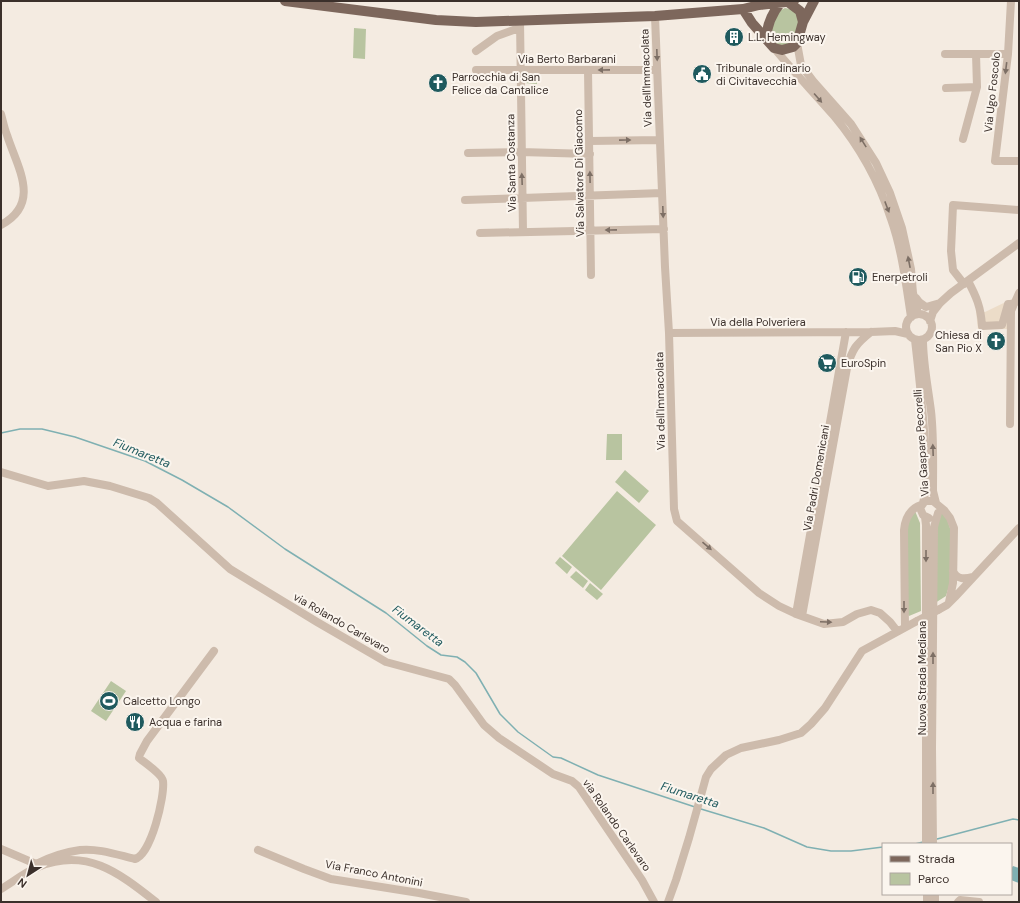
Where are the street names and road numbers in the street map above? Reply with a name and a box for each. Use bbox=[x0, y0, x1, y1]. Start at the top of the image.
street label: Via dell'Immacolata bbox=[637, 29, 655, 127]
street label: Via Ugo Foscolo bbox=[981, 51, 1003, 133]
street label: Via Berto Barbarani bbox=[518, 52, 616, 66]
street label: Via Salvatore Di Giacomo bbox=[571, 109, 587, 237]
street label: Via Santa Costanza bbox=[503, 114, 519, 212]
street label: Via della Polveriera bbox=[710, 315, 806, 329]
street label: Via dell'Immacolata bbox=[652, 352, 668, 450]
street label: Via Gaspare Pecorelli bbox=[910, 389, 932, 497]
street label: Via Padri Domenicani bbox=[800, 424, 832, 532]
street label: via Rolando Carlevaro bbox=[291, 590, 393, 656]
street label: Nuova Strada Mediana bbox=[915, 621, 929, 735]
street label: via Rolando Carlevaro bbox=[580, 776, 654, 874]
street label: Via Franco Antonini bbox=[324, 857, 424, 889]

